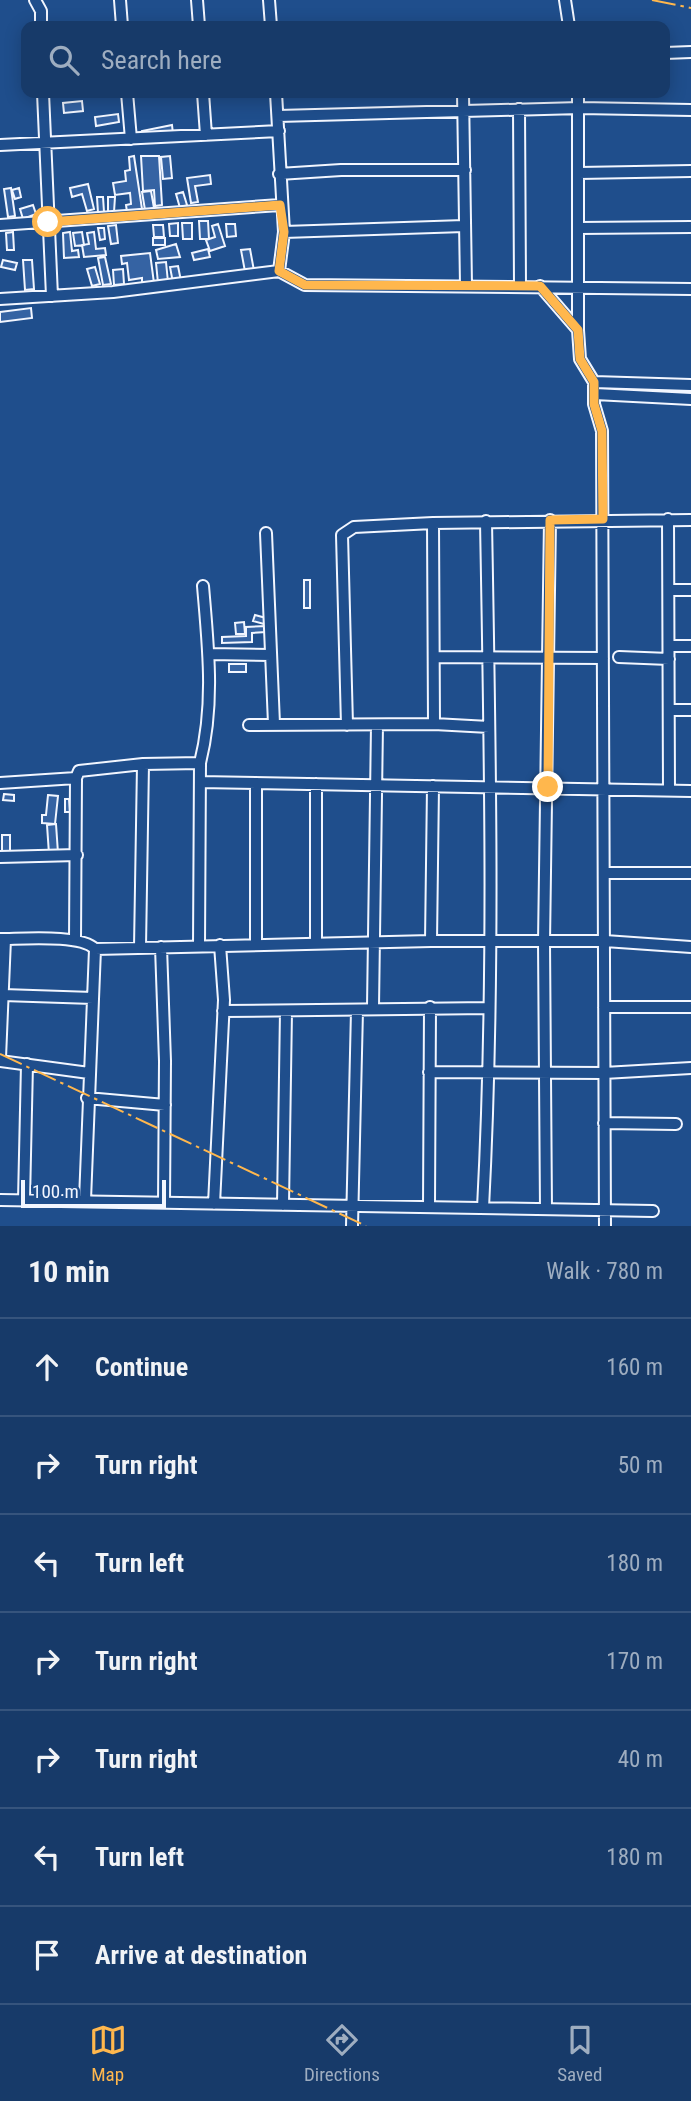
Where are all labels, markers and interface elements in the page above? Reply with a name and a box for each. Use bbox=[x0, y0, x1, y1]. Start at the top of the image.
search box bbox=[21, 21, 670, 98]
icon: search bbox=[45, 41, 83, 79]
text: Search here bbox=[101, 45, 222, 75]
route start bbox=[32, 206, 63, 237]
route end bbox=[532, 771, 563, 802]
scale bar bbox=[21, 1177, 166, 1209]
text: 100 m bbox=[32, 1180, 79, 1203]
text: 10 min bbox=[28, 1254, 110, 1289]
text: Walk · 780 m bbox=[546, 1258, 663, 1285]
icon: ahead bbox=[28, 1348, 66, 1386]
text: Continue bbox=[95, 1352, 188, 1382]
text: 160 m bbox=[606, 1354, 663, 1381]
icon: right bbox=[28, 1446, 66, 1484]
text: Turn right bbox=[95, 1450, 197, 1480]
text: 50 m bbox=[618, 1452, 663, 1479]
icon: left bbox=[28, 1544, 66, 1582]
text: Turn left bbox=[95, 1548, 184, 1578]
text: 180 m bbox=[606, 1550, 663, 1577]
icon: right bbox=[28, 1642, 66, 1680]
text: Turn right bbox=[95, 1646, 197, 1676]
text: 170 m bbox=[606, 1648, 663, 1675]
icon: right bbox=[28, 1740, 66, 1778]
text: Turn right bbox=[95, 1744, 197, 1774]
text: 40 m bbox=[618, 1746, 663, 1773]
icon: left bbox=[28, 1838, 66, 1876]
text: Turn left bbox=[95, 1842, 184, 1872]
text: 180 m bbox=[606, 1844, 663, 1871]
icon: arrive bbox=[28, 1936, 66, 1974]
text: Arrive at destination bbox=[95, 1940, 307, 1970]
tab: Map bbox=[89, 2021, 127, 2086]
tab: Directions bbox=[304, 2021, 380, 2086]
tab: Saved bbox=[557, 2021, 602, 2086]

